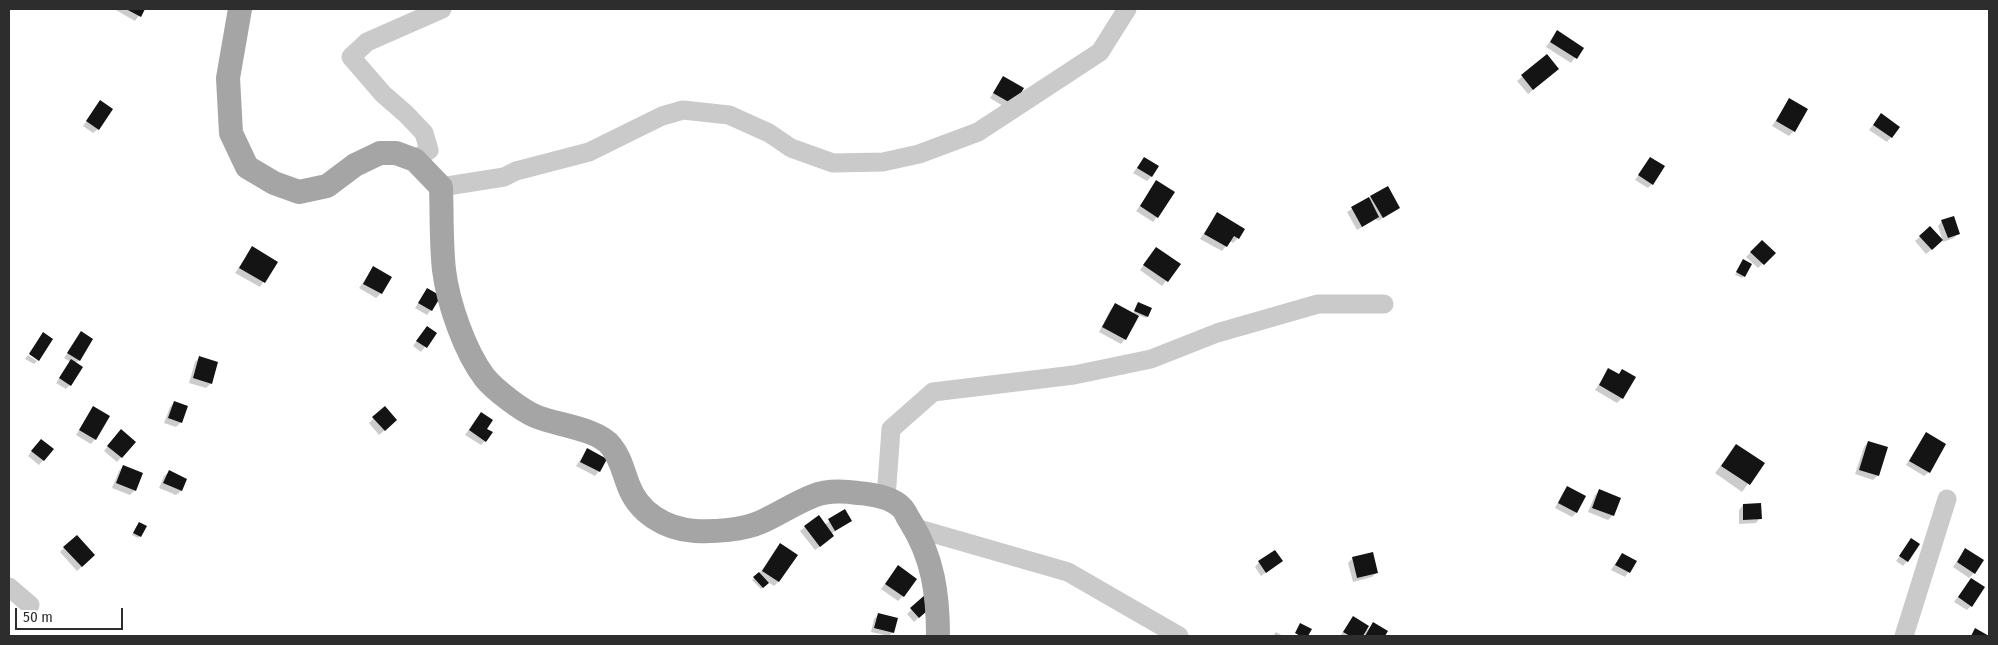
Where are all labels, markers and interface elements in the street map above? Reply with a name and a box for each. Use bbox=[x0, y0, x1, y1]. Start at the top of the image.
scale bar bbox=[18, 598, 125, 630]
text: 50 m bbox=[23, 608, 53, 626]

